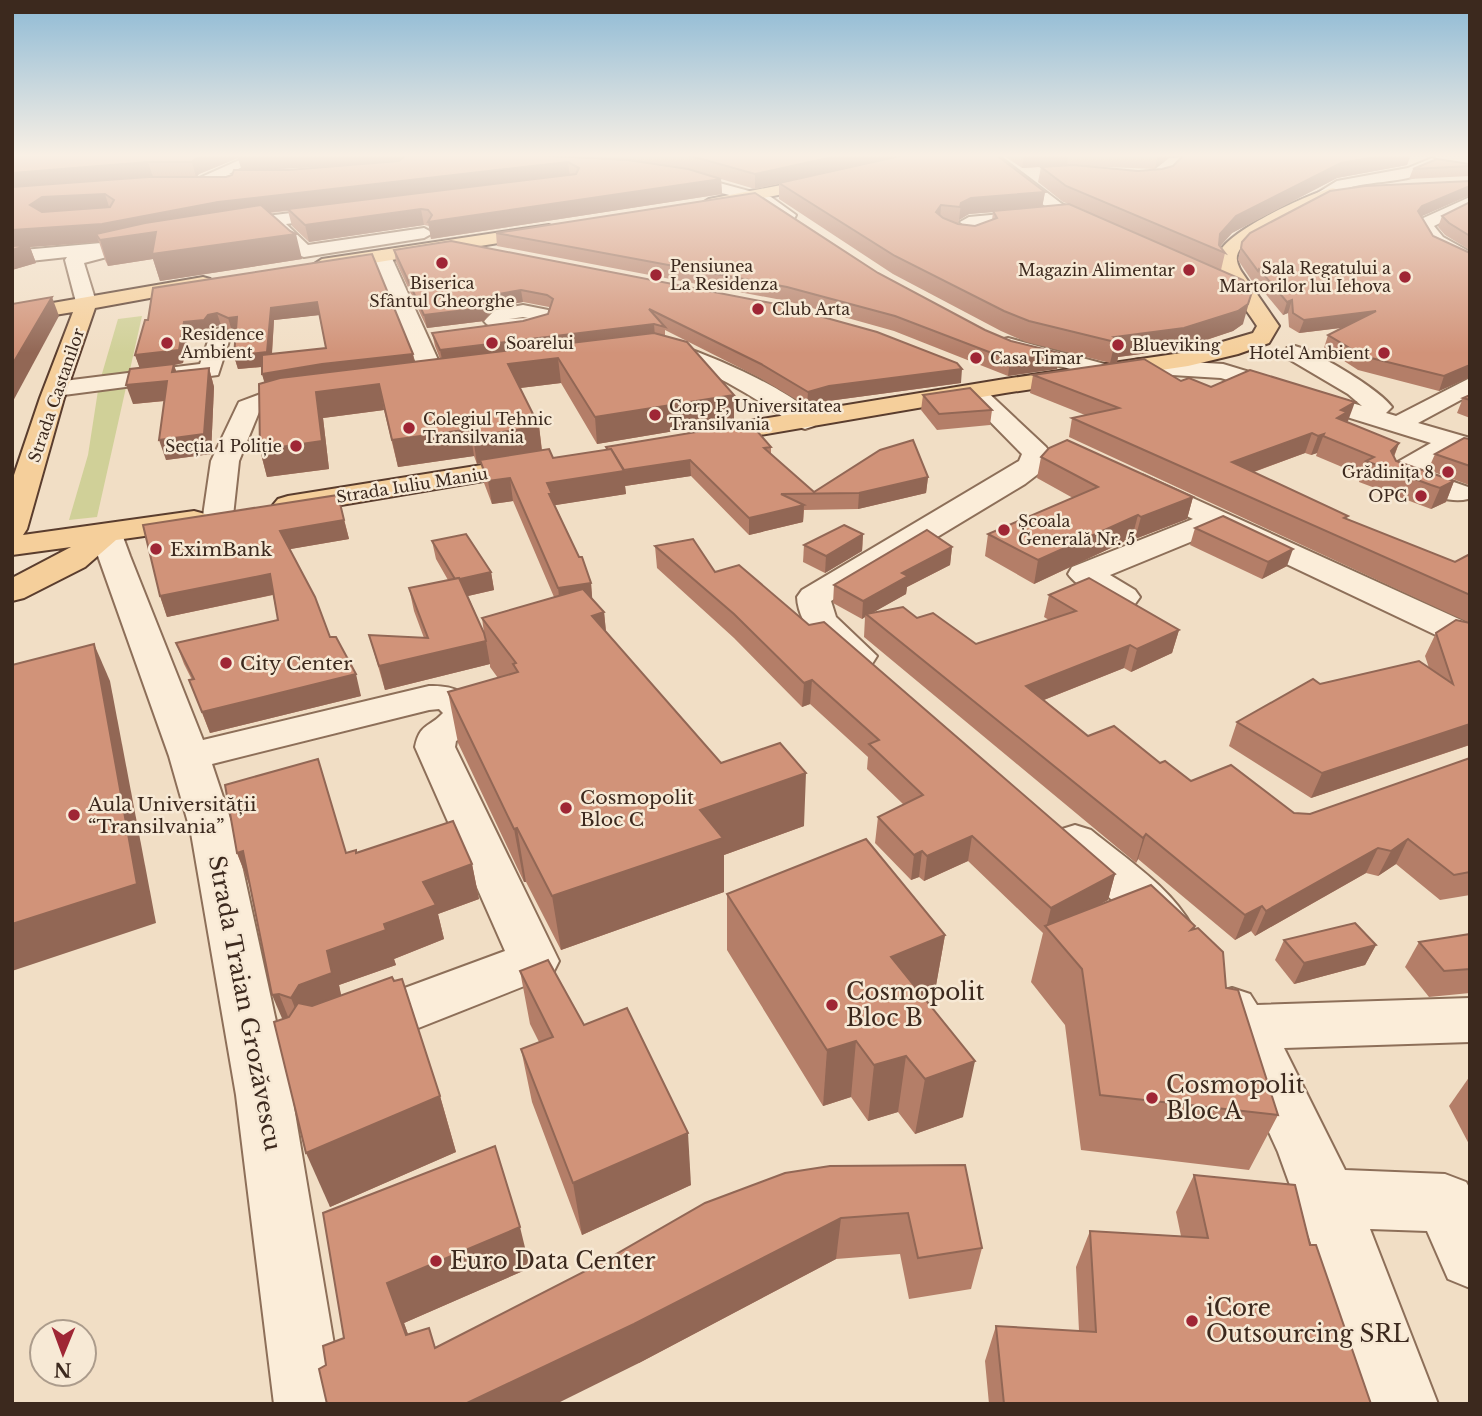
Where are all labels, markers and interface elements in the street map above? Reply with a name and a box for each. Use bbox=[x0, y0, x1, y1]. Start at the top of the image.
marker: Biserica Sfântul Gheorghe bbox=[434, 255, 450, 271]
place label: Pensiunea La Residenza bbox=[670, 256, 778, 294]
place label: Sala Regatului a Martorilor lui Iehova bbox=[1219, 258, 1391, 296]
place label: Magazin Alimentar bbox=[1018, 260, 1175, 280]
marker: Magazin Alimentar bbox=[1181, 262, 1197, 278]
marker: Pensiunea La Residenza bbox=[648, 267, 664, 283]
marker: Sala Regatului a Martorilor lui Iehova bbox=[1397, 269, 1413, 285]
place label: Biserica Sfântul Gheorghe bbox=[369, 273, 515, 311]
place label: Club Arta bbox=[772, 299, 850, 319]
marker: Club Arta bbox=[750, 301, 766, 317]
place label: Residence Ambient bbox=[180, 324, 264, 362]
street label: Strada Castanilor bbox=[24, 325, 88, 465]
place label: Soarelui bbox=[506, 333, 574, 353]
marker: Residence Ambient bbox=[159, 335, 175, 351]
marker: Soarelui bbox=[484, 335, 500, 351]
place label: Blueviking bbox=[1132, 335, 1221, 355]
marker: Blueviking bbox=[1110, 337, 1126, 353]
place label: Hotel Ambient bbox=[1249, 343, 1370, 363]
marker: Hotel Ambient bbox=[1376, 345, 1392, 361]
place label: Casa Timar bbox=[990, 348, 1084, 368]
marker: Casa Timar bbox=[968, 350, 984, 366]
place label: Corp P, Universitatea Transilvania bbox=[669, 396, 842, 434]
marker: Corp P, Universitatea Transilvania bbox=[647, 407, 663, 423]
place label: Colegiul Tehnic Transilvania bbox=[423, 409, 553, 447]
marker: Colegiul Tehnic Transilvania bbox=[401, 420, 417, 436]
place label: Secția 1 Poliție bbox=[165, 436, 282, 457]
marker: Secția 1 Poliție bbox=[288, 438, 304, 454]
place label: Grădinița 8 bbox=[1342, 462, 1434, 483]
street label: Strada Iuliu Maniu bbox=[335, 463, 490, 507]
marker: Grădinița 8 bbox=[1440, 464, 1456, 480]
place label: OPC bbox=[1368, 486, 1407, 506]
marker: OPC bbox=[1413, 488, 1429, 504]
place label: Școala Generală Nr. 5 bbox=[1018, 511, 1135, 549]
marker: Școala Generală Nr. 5 bbox=[996, 522, 1012, 538]
place label: EximBank bbox=[170, 538, 272, 561]
marker: EximBank bbox=[148, 541, 164, 557]
place label: City Center bbox=[240, 652, 352, 675]
marker: City Center bbox=[218, 655, 234, 671]
place label: Cosmopolit Bloc C bbox=[580, 786, 695, 831]
place label: Aula Universității “Transilvania” bbox=[87, 793, 257, 838]
marker: Cosmopolit Bloc C bbox=[558, 800, 574, 816]
marker: Aula Universității “Transilvania” bbox=[66, 807, 82, 823]
street label: Strada Traian Grozăvescu bbox=[203, 853, 287, 1153]
place label: Cosmopolit Bloc B bbox=[846, 978, 985, 1032]
marker: Cosmopolit Bloc B bbox=[824, 997, 840, 1013]
place label: Cosmopolit Bloc A bbox=[1166, 1071, 1305, 1125]
marker: Cosmopolit Bloc A bbox=[1144, 1090, 1160, 1106]
place label: Euro Data Center bbox=[450, 1247, 656, 1275]
marker: Euro Data Center bbox=[428, 1253, 444, 1269]
place label: iCore Outsourcing SRL bbox=[1206, 1294, 1410, 1348]
marker: iCore Outsourcing SRL bbox=[1184, 1313, 1200, 1329]
north arrow bbox=[28, 1318, 98, 1388]
text: N bbox=[53, 1358, 72, 1381]

